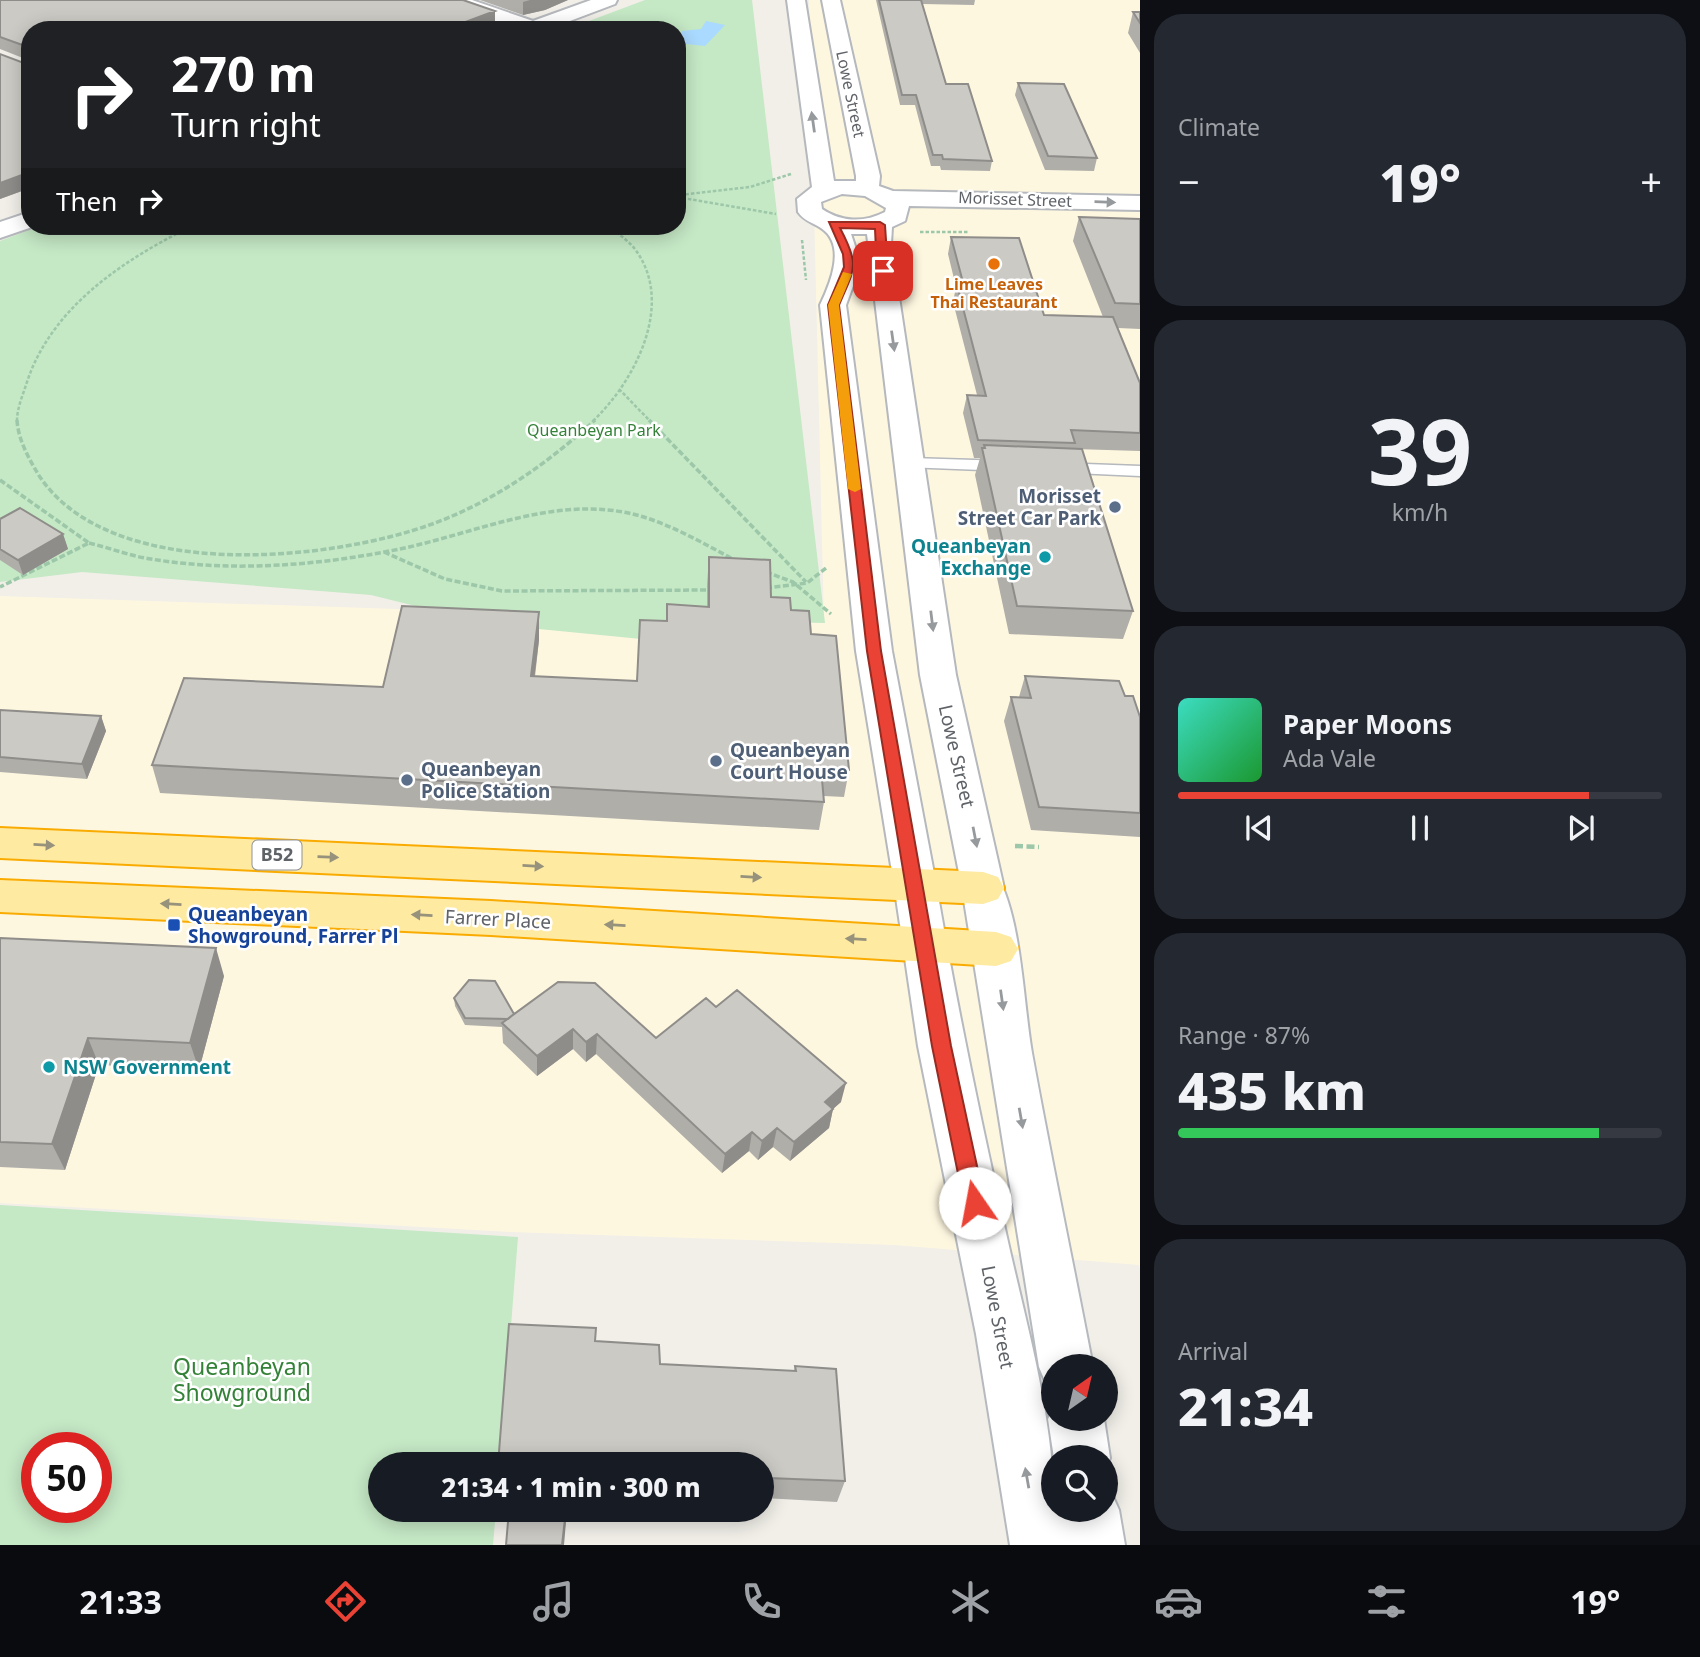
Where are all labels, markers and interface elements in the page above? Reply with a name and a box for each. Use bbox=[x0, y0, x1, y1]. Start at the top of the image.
text: 270 m bbox=[171, 40, 316, 106]
icon: right bbox=[56, 49, 147, 140]
street label: Lowe Street bbox=[831, 49, 871, 140]
text: Turn right bbox=[171, 103, 321, 146]
one-way arrow bbox=[808, 111, 819, 133]
text: Climate bbox=[1178, 111, 1260, 143]
text: 19° bbox=[1379, 146, 1461, 217]
text: − bbox=[1178, 155, 1200, 207]
text: + bbox=[1640, 155, 1662, 207]
icon: right bbox=[131, 182, 169, 220]
text: Then bbox=[56, 183, 117, 219]
street label: Morisset Street bbox=[958, 186, 1073, 212]
one-way arrow bbox=[1094, 196, 1116, 208]
pin bbox=[853, 241, 913, 301]
icon: arrive bbox=[864, 252, 902, 290]
marker: Lime Leaves Thai Restaurant bbox=[986, 256, 1002, 272]
place label: Lime Leaves Thai Restaurant bbox=[931, 273, 1058, 313]
one-way arrow bbox=[888, 330, 899, 352]
text: 39 bbox=[1368, 388, 1472, 512]
park label: Queanbeyan Park bbox=[527, 419, 661, 441]
place label: Morisset Street Car Park bbox=[958, 483, 1101, 531]
text: km/h bbox=[1392, 496, 1448, 528]
marker: Morisset Street Car Park bbox=[1107, 499, 1123, 515]
place label: Queanbeyan Exchange bbox=[911, 533, 1031, 581]
marker: Queanbeyan Exchange bbox=[1037, 549, 1053, 565]
one-way arrow bbox=[926, 610, 937, 632]
street label: Lowe Street bbox=[933, 702, 981, 810]
text: Paper Moons bbox=[1283, 706, 1452, 742]
place label: Queanbeyan Court House bbox=[730, 737, 850, 785]
text: Ada Vale bbox=[1283, 742, 1376, 774]
marker: Queanbeyan Court House bbox=[708, 753, 724, 769]
place label: Queanbeyan Police Station bbox=[421, 756, 550, 804]
marker: Queanbeyan Police Station bbox=[399, 772, 415, 788]
icon: previous bbox=[1240, 809, 1278, 847]
icon: pause bbox=[1401, 809, 1439, 847]
icon: next bbox=[1562, 809, 1600, 847]
one-way arrow bbox=[969, 826, 980, 848]
one-way arrow bbox=[34, 840, 56, 851]
road number: B52 bbox=[252, 840, 302, 870]
one-way arrow bbox=[317, 852, 339, 863]
one-way arrow bbox=[522, 861, 544, 872]
one-way arrow bbox=[740, 871, 762, 882]
one-way arrow bbox=[159, 898, 181, 909]
place label: Queanbeyan Showground, Farrer Pl bbox=[188, 901, 398, 949]
street label: Farrer Place bbox=[444, 903, 552, 935]
one-way arrow bbox=[411, 909, 433, 920]
marker: Queanbeyan Showground, Farrer Pl bbox=[166, 917, 182, 933]
one-way arrow bbox=[604, 919, 626, 930]
one-way arrow bbox=[845, 933, 867, 944]
one-way arrow bbox=[996, 989, 1007, 1011]
text: Range · 87% bbox=[1178, 1019, 1310, 1051]
place label: NSW Government bbox=[63, 1054, 231, 1080]
text: 435 km bbox=[1178, 1054, 1366, 1125]
marker: NSW Government bbox=[41, 1059, 57, 1075]
one-way arrow bbox=[1016, 1107, 1027, 1129]
position arrow bbox=[938, 1166, 1012, 1240]
street label: Lowe Street bbox=[975, 1263, 1021, 1371]
text: Arrival bbox=[1178, 1335, 1248, 1367]
park label: Queanbeyan Showground bbox=[173, 1350, 311, 1408]
north arrow bbox=[1041, 1354, 1118, 1432]
map controls bbox=[1041, 1354, 1118, 1522]
text: 21:34 bbox=[1178, 1370, 1313, 1441]
speed limit sign: 50 bbox=[21, 1432, 112, 1523]
button: search bbox=[1041, 1445, 1118, 1522]
one-way arrow bbox=[1022, 1467, 1033, 1489]
text: 21:34 · 1 min · 300 m bbox=[441, 1469, 701, 1505]
icon: directions bbox=[321, 1577, 370, 1626]
icon: music bbox=[529, 1577, 578, 1626]
icon: phone bbox=[737, 1577, 786, 1626]
icon: climate bbox=[946, 1577, 995, 1626]
icon: car bbox=[1154, 1577, 1203, 1626]
icon: filters bbox=[1362, 1577, 1411, 1626]
text: 21:33 bbox=[80, 1580, 162, 1623]
text: 19° bbox=[1570, 1580, 1620, 1623]

